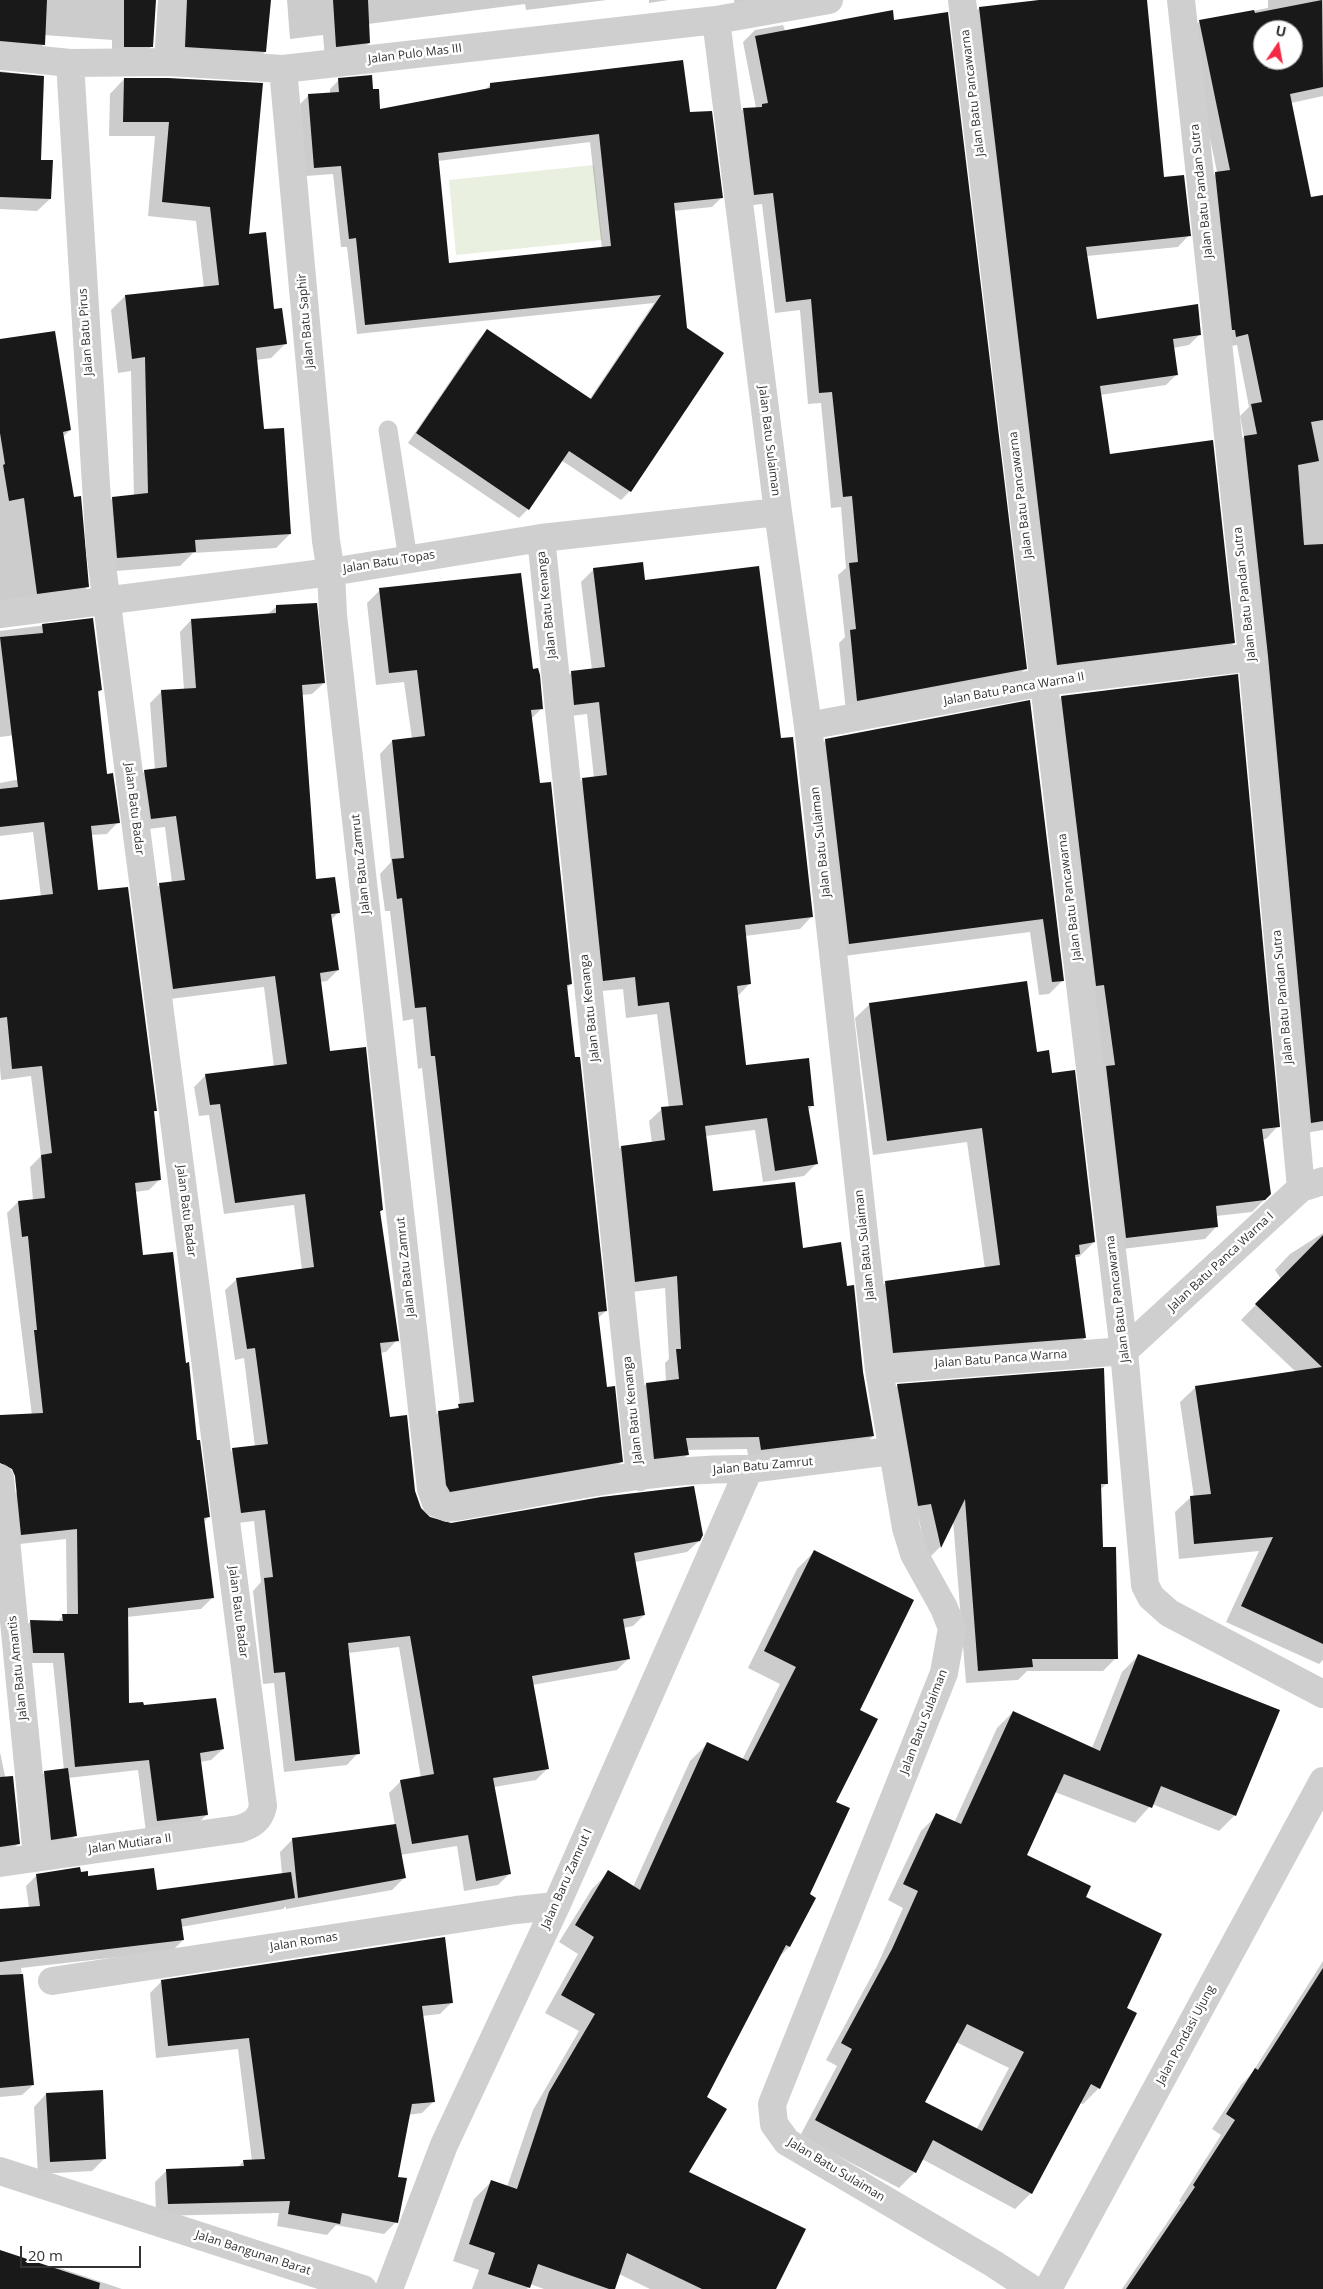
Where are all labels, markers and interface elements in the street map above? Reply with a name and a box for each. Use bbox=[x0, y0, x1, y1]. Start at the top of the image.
north arrow bbox=[1253, 20, 1303, 70]
text: U bbox=[1274, 20, 1288, 41]
street label: Jalan Batu Pancawarna bbox=[958, 29, 988, 157]
street label: Jalan Pulo Mas III bbox=[367, 41, 463, 67]
street label: Jalan Batu Pandan Sutra bbox=[1188, 123, 1216, 259]
street label: Jalan Batu Saphir bbox=[295, 273, 317, 369]
street label: Jalan Batu Pirus bbox=[76, 288, 96, 376]
street label: Jalan Batu Sulaiman bbox=[755, 385, 783, 497]
street label: Jalan Batu Pancawarna bbox=[1006, 431, 1036, 559]
street label: Jalan Batu Pandan Sutra bbox=[1231, 526, 1259, 662]
street label: Jalan Batu Topas bbox=[342, 548, 436, 576]
street label: Jalan Batu Kenanga bbox=[534, 551, 560, 659]
street label: Jalan Batu Panca Warna II bbox=[943, 670, 1085, 708]
street label: Jalan Batu Badar bbox=[121, 762, 147, 856]
street label: Jalan Batu Sulaiman bbox=[808, 786, 834, 898]
street label: Jalan Batu Zamrut bbox=[349, 813, 373, 915]
street label: Jalan Batu Pancawarna bbox=[1055, 833, 1085, 961]
street label: Jalan Batu Pandan Sutra bbox=[1270, 929, 1296, 1065]
street label: Jalan Batu Kenanga bbox=[577, 954, 603, 1062]
street label: Jalan Batu Badar bbox=[173, 1164, 199, 1258]
street label: Jalan Batu Sulaiman bbox=[852, 1189, 878, 1301]
street label: Jalan Batu Panca Warna I bbox=[1165, 1209, 1277, 1315]
street label: Jalan Batu Zamrut bbox=[394, 1216, 418, 1318]
street label: Jalan Batu Pancawarna bbox=[1103, 1235, 1133, 1363]
street label: Jalan Batu Panca Warna bbox=[934, 1347, 1068, 1371]
street label: Jalan Batu Kenanga bbox=[620, 1356, 646, 1464]
street label: Jalan Batu Zamrut bbox=[712, 1454, 814, 1478]
street label: Jalan Batu Badar bbox=[225, 1565, 251, 1659]
street label: Jalan Batu Amantis bbox=[5, 1615, 31, 1721]
street label: Jalan Batu Sulaiman bbox=[897, 1668, 951, 1776]
street label: Jalan Baru Zamrut I bbox=[539, 1827, 595, 1931]
street label: Jalan Mutiara II bbox=[88, 1831, 172, 1857]
street label: Jalan Romas bbox=[269, 1930, 339, 1954]
street label: Jalan Pondasi Ujung bbox=[1154, 1983, 1218, 2087]
street label: Jalan Batu Sulaiman bbox=[785, 2135, 887, 2205]
street label: Jalan Bangunan Barat bbox=[193, 2228, 313, 2278]
scale bar bbox=[22, 2236, 144, 2268]
text: 20 m bbox=[28, 2245, 63, 2265]

